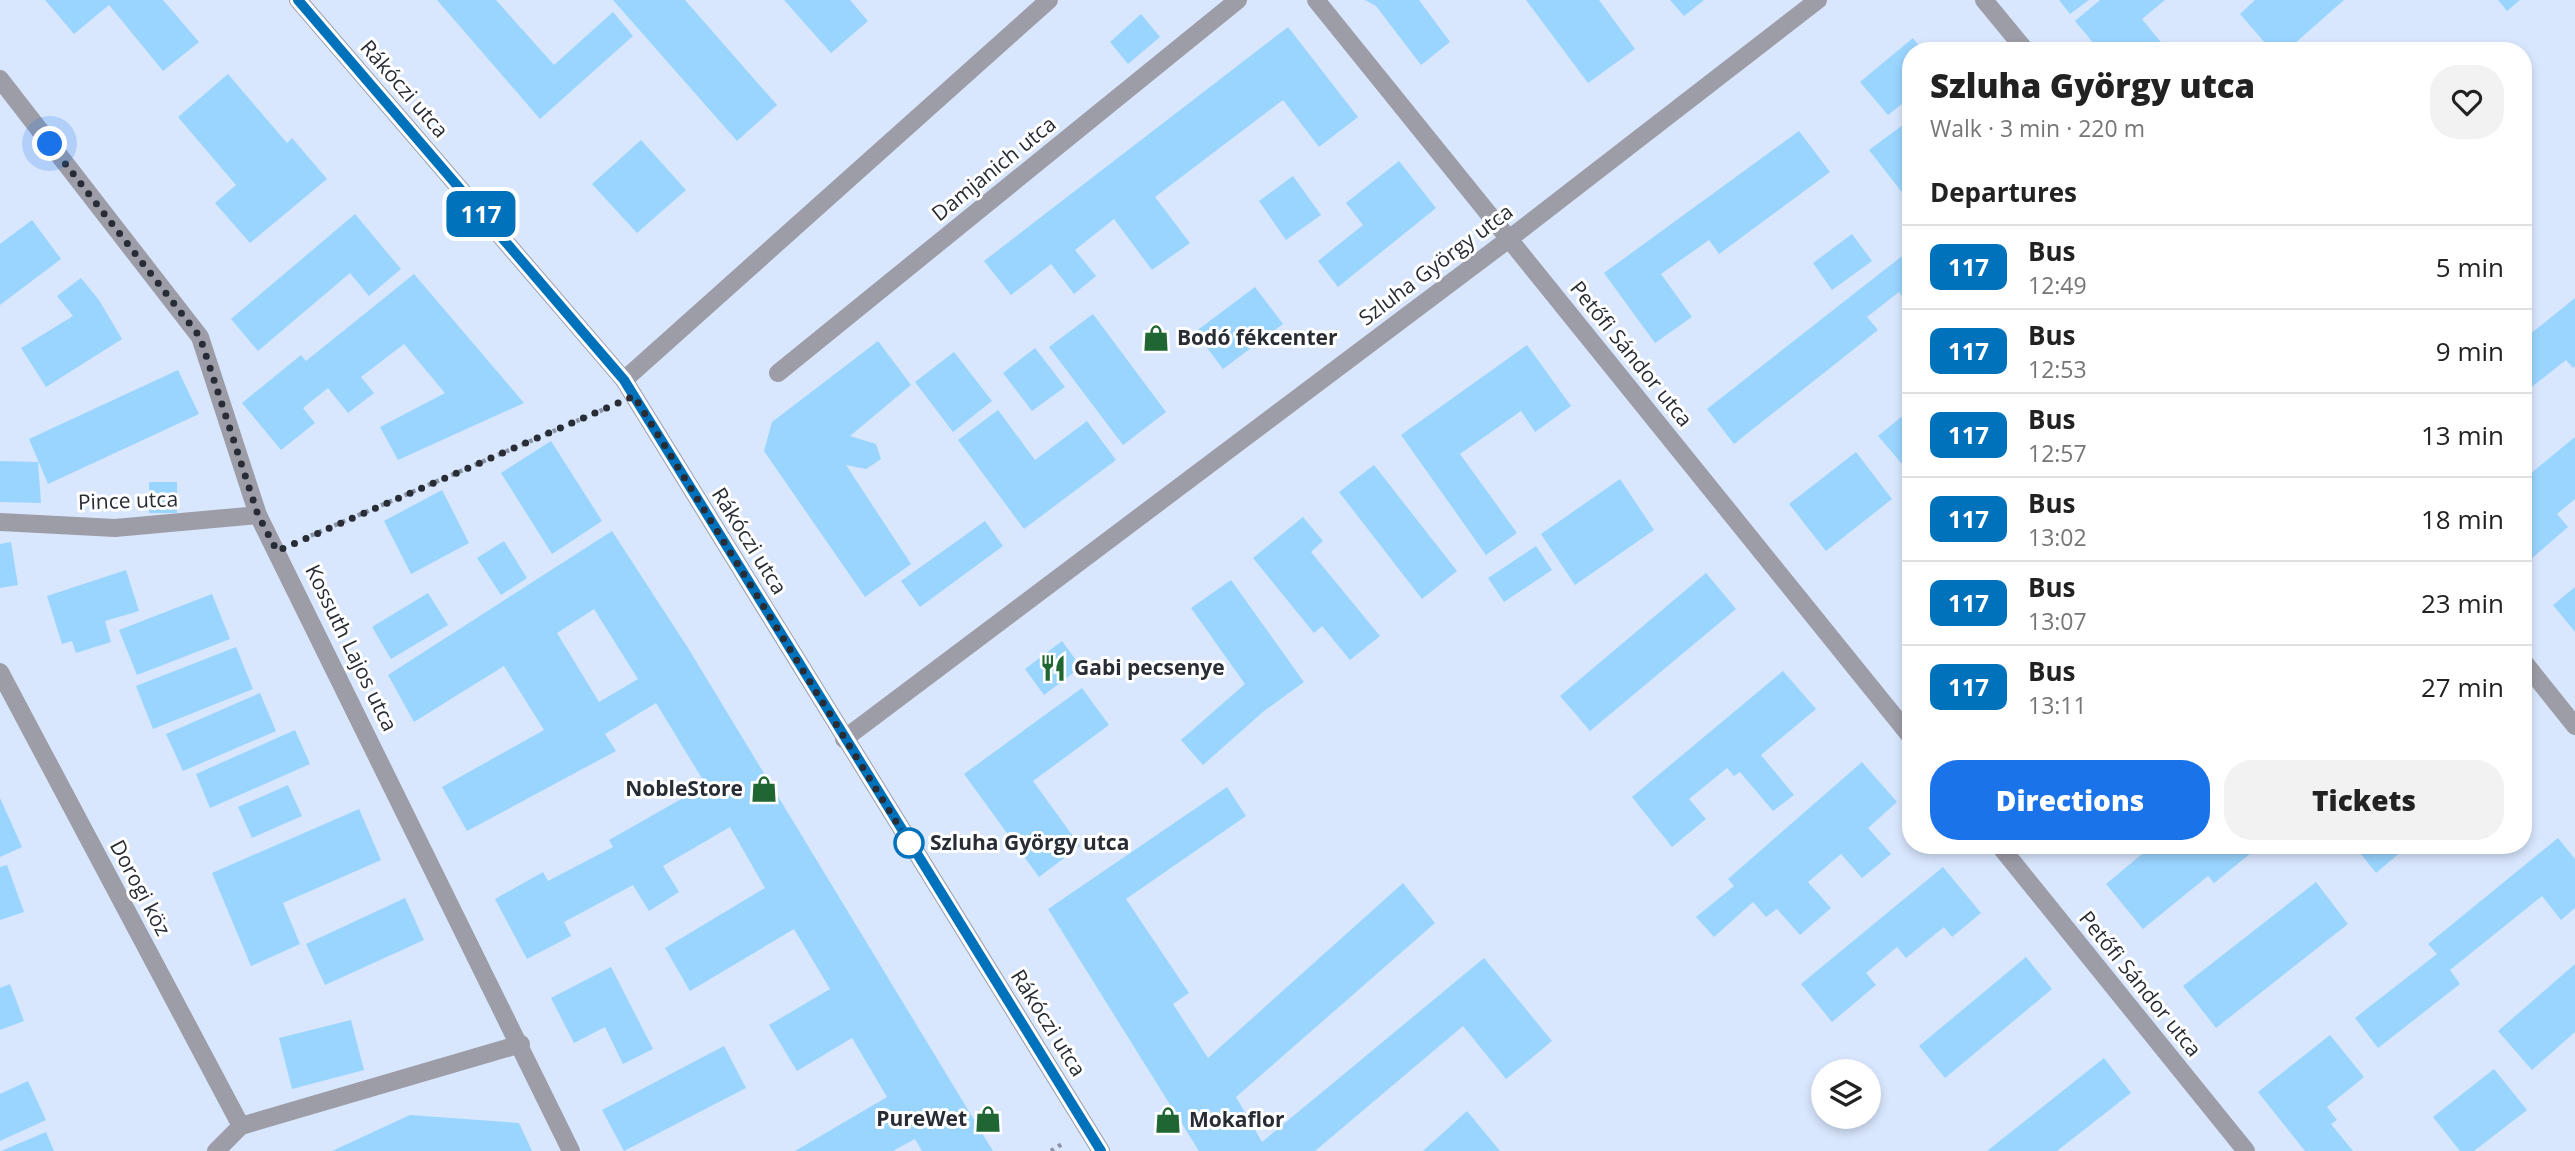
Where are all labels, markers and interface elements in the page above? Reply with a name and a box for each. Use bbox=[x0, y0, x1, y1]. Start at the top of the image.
street label: Rákóczi utca bbox=[354, 33, 455, 143]
text: Szluha György utca bbox=[1930, 63, 2255, 108]
button: heart bbox=[2430, 65, 2504, 139]
street label: Damjanich utca bbox=[926, 110, 1061, 227]
text: Walk · 3 min · 220 m bbox=[1930, 112, 2145, 144]
your location bbox=[32, 126, 67, 161]
text: Departures bbox=[1930, 174, 2077, 210]
line badge: 117 bbox=[441, 191, 521, 237]
text: 117 bbox=[460, 197, 502, 230]
street label: Szluha György utca bbox=[1353, 197, 1518, 331]
text: Bus bbox=[2028, 233, 2075, 269]
text: 5 min bbox=[2436, 249, 2504, 285]
text: 117 bbox=[1948, 250, 1989, 283]
text: 12:49 bbox=[2028, 269, 2087, 301]
street label: Petőfi Sándor utca bbox=[1564, 275, 1699, 432]
text: Bus bbox=[2028, 317, 2075, 353]
shop icon: Bodó fékcenter bbox=[1141, 323, 1171, 353]
place label: Bodó fékcenter bbox=[1177, 323, 1338, 351]
text: 9 min bbox=[2436, 333, 2504, 369]
text: 117 bbox=[1948, 334, 1989, 367]
text: 12:53 bbox=[2028, 353, 2087, 385]
text: Bus bbox=[2028, 401, 2075, 437]
text: 13 min bbox=[2421, 417, 2504, 453]
text: 117 bbox=[1948, 418, 1989, 451]
text: 12:57 bbox=[2028, 437, 2087, 469]
street label: Rákóczi utca bbox=[706, 482, 794, 599]
street label: Pince utca bbox=[77, 484, 179, 516]
text: Bus bbox=[2028, 485, 2075, 521]
text: 18 min bbox=[2421, 501, 2504, 537]
text: 117 bbox=[1948, 502, 1989, 535]
text: 13:02 bbox=[2028, 521, 2087, 553]
street label: Kossuth Lajos utca bbox=[299, 559, 404, 736]
text: Bus bbox=[2028, 569, 2075, 605]
text: 23 min bbox=[2421, 585, 2504, 621]
text: 117 bbox=[1948, 586, 1989, 619]
text: 13:07 bbox=[2028, 605, 2087, 637]
restaurant icon: Gabi pecsenye bbox=[1038, 653, 1068, 683]
place label: Gabi pecsenye bbox=[1074, 653, 1225, 681]
text: Bus bbox=[2028, 653, 2075, 689]
text: 27 min bbox=[2421, 669, 2504, 705]
text: 117 bbox=[1948, 670, 1989, 703]
text: 13:11 bbox=[2028, 689, 2087, 721]
button: Directions bbox=[1930, 760, 2210, 840]
button: Tickets bbox=[2224, 760, 2504, 840]
place label: NobleStore bbox=[625, 774, 743, 802]
shop icon: NobleStore bbox=[749, 774, 779, 804]
marker: Szluha György utca bbox=[894, 828, 924, 858]
place label: Szluha György utca bbox=[930, 828, 1129, 856]
street label: Dorogi köz bbox=[104, 835, 178, 940]
street label: Petőfi Sándor utca bbox=[2073, 905, 2208, 1062]
street label: Rákóczi utca bbox=[1005, 964, 1093, 1081]
map controls bbox=[1811, 1059, 1881, 1129]
button: layers bbox=[1811, 1059, 1881, 1129]
place label: PureWet bbox=[876, 1104, 967, 1132]
shop icon: PureWet bbox=[973, 1104, 1003, 1134]
shop icon: Mokaflor bbox=[1153, 1105, 1183, 1135]
place label: Mokaflor bbox=[1189, 1105, 1285, 1133]

